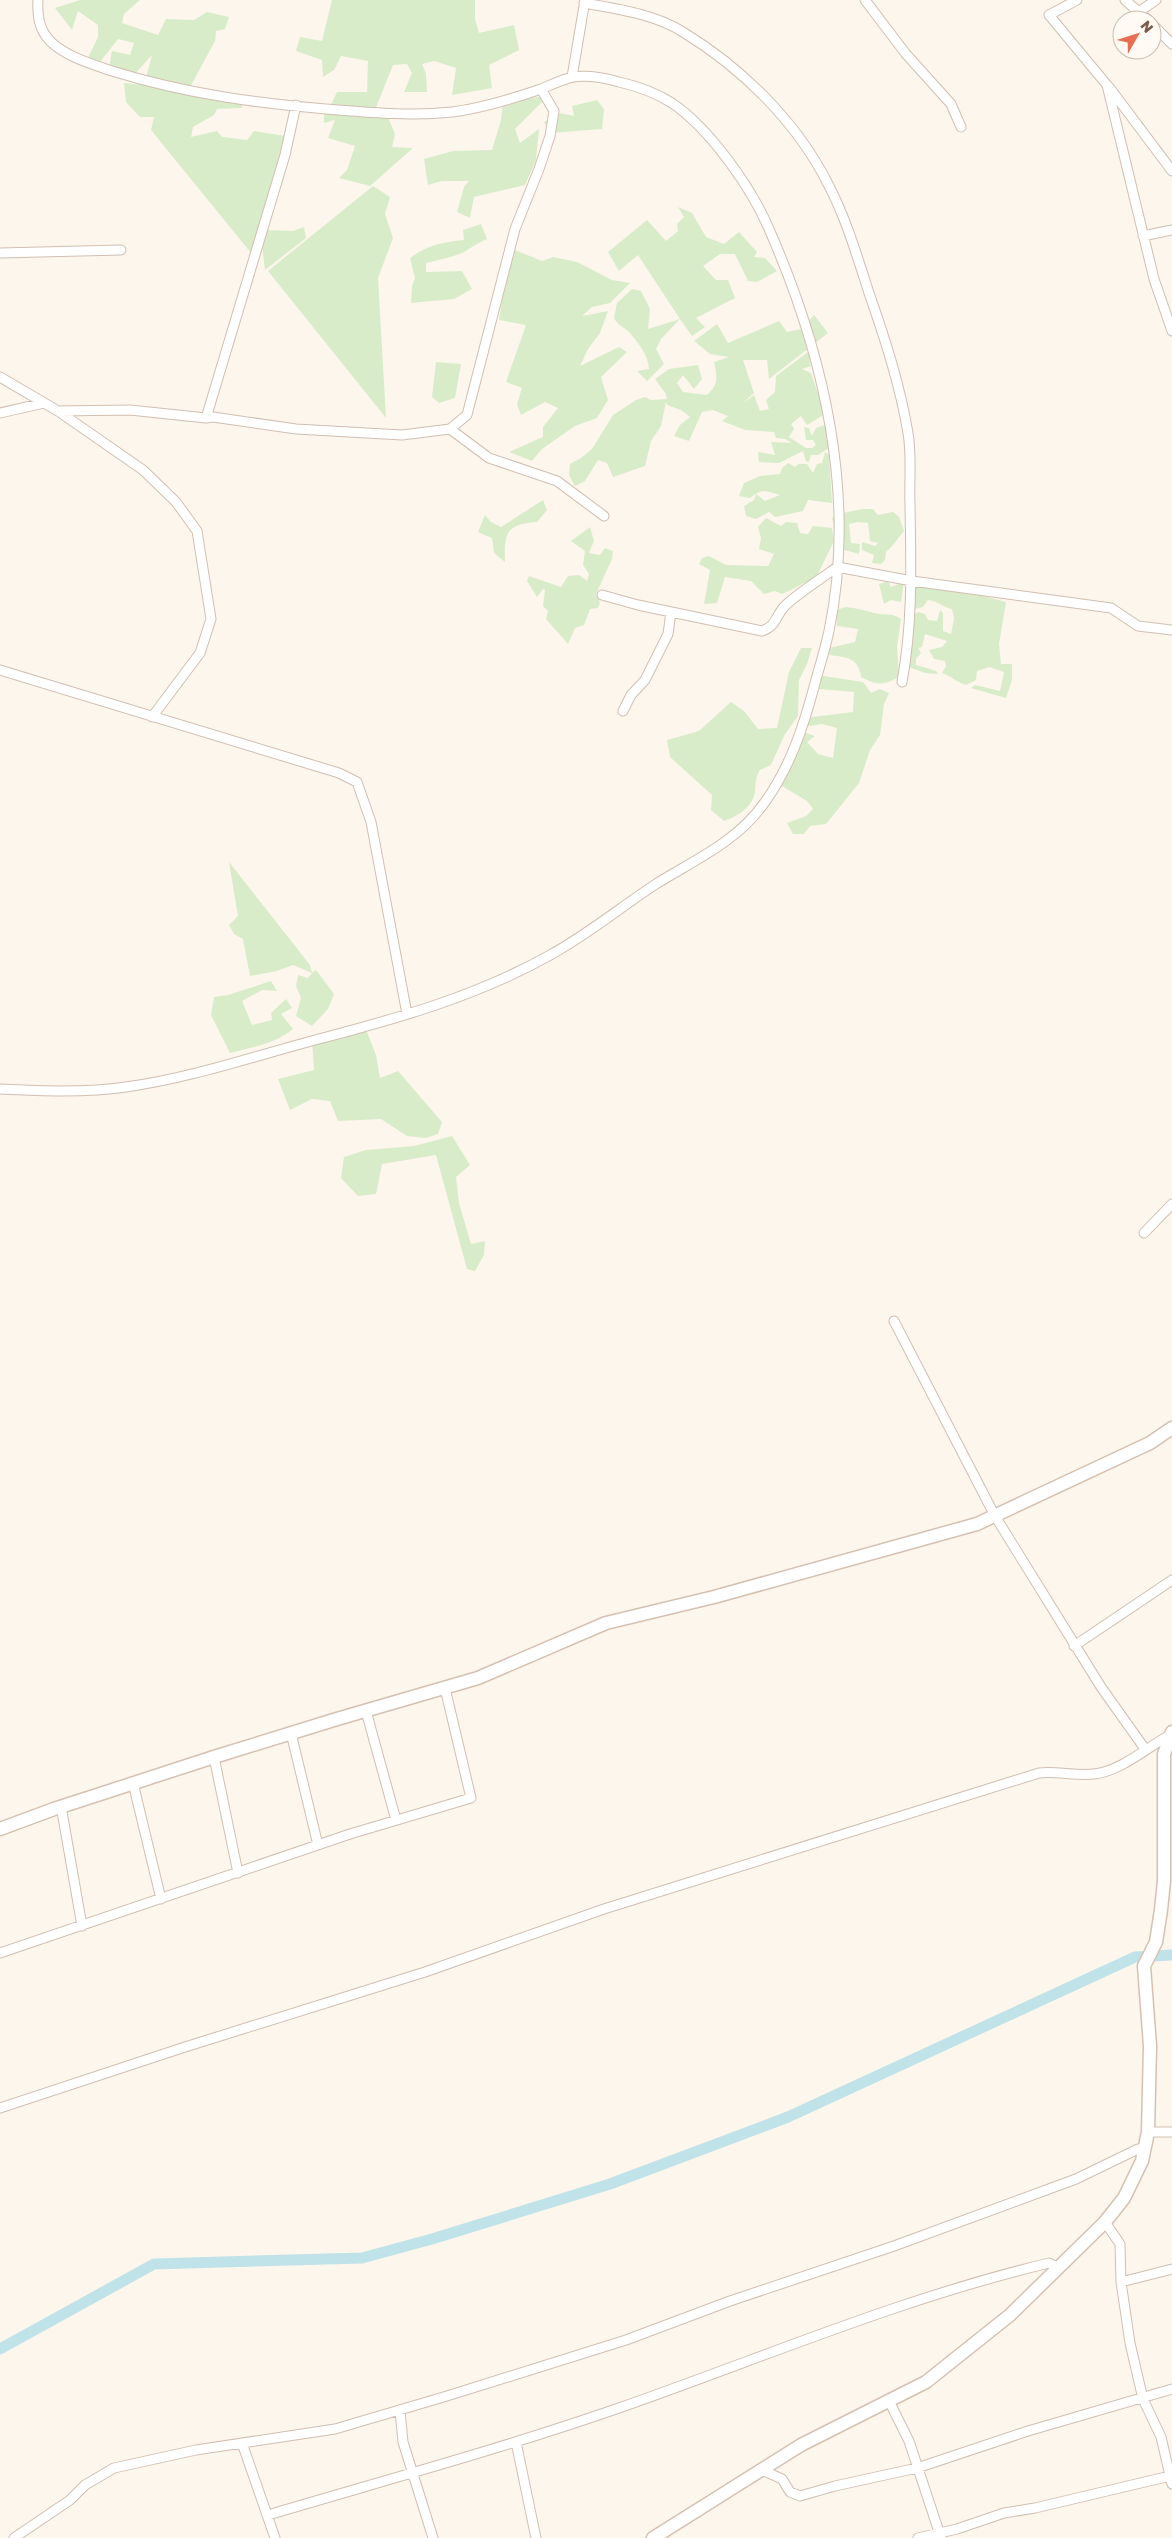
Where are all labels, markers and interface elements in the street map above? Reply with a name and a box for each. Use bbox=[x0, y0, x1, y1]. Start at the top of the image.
north arrow bbox=[1112, 10, 1162, 60]
text: N bbox=[1138, 17, 1157, 36]

